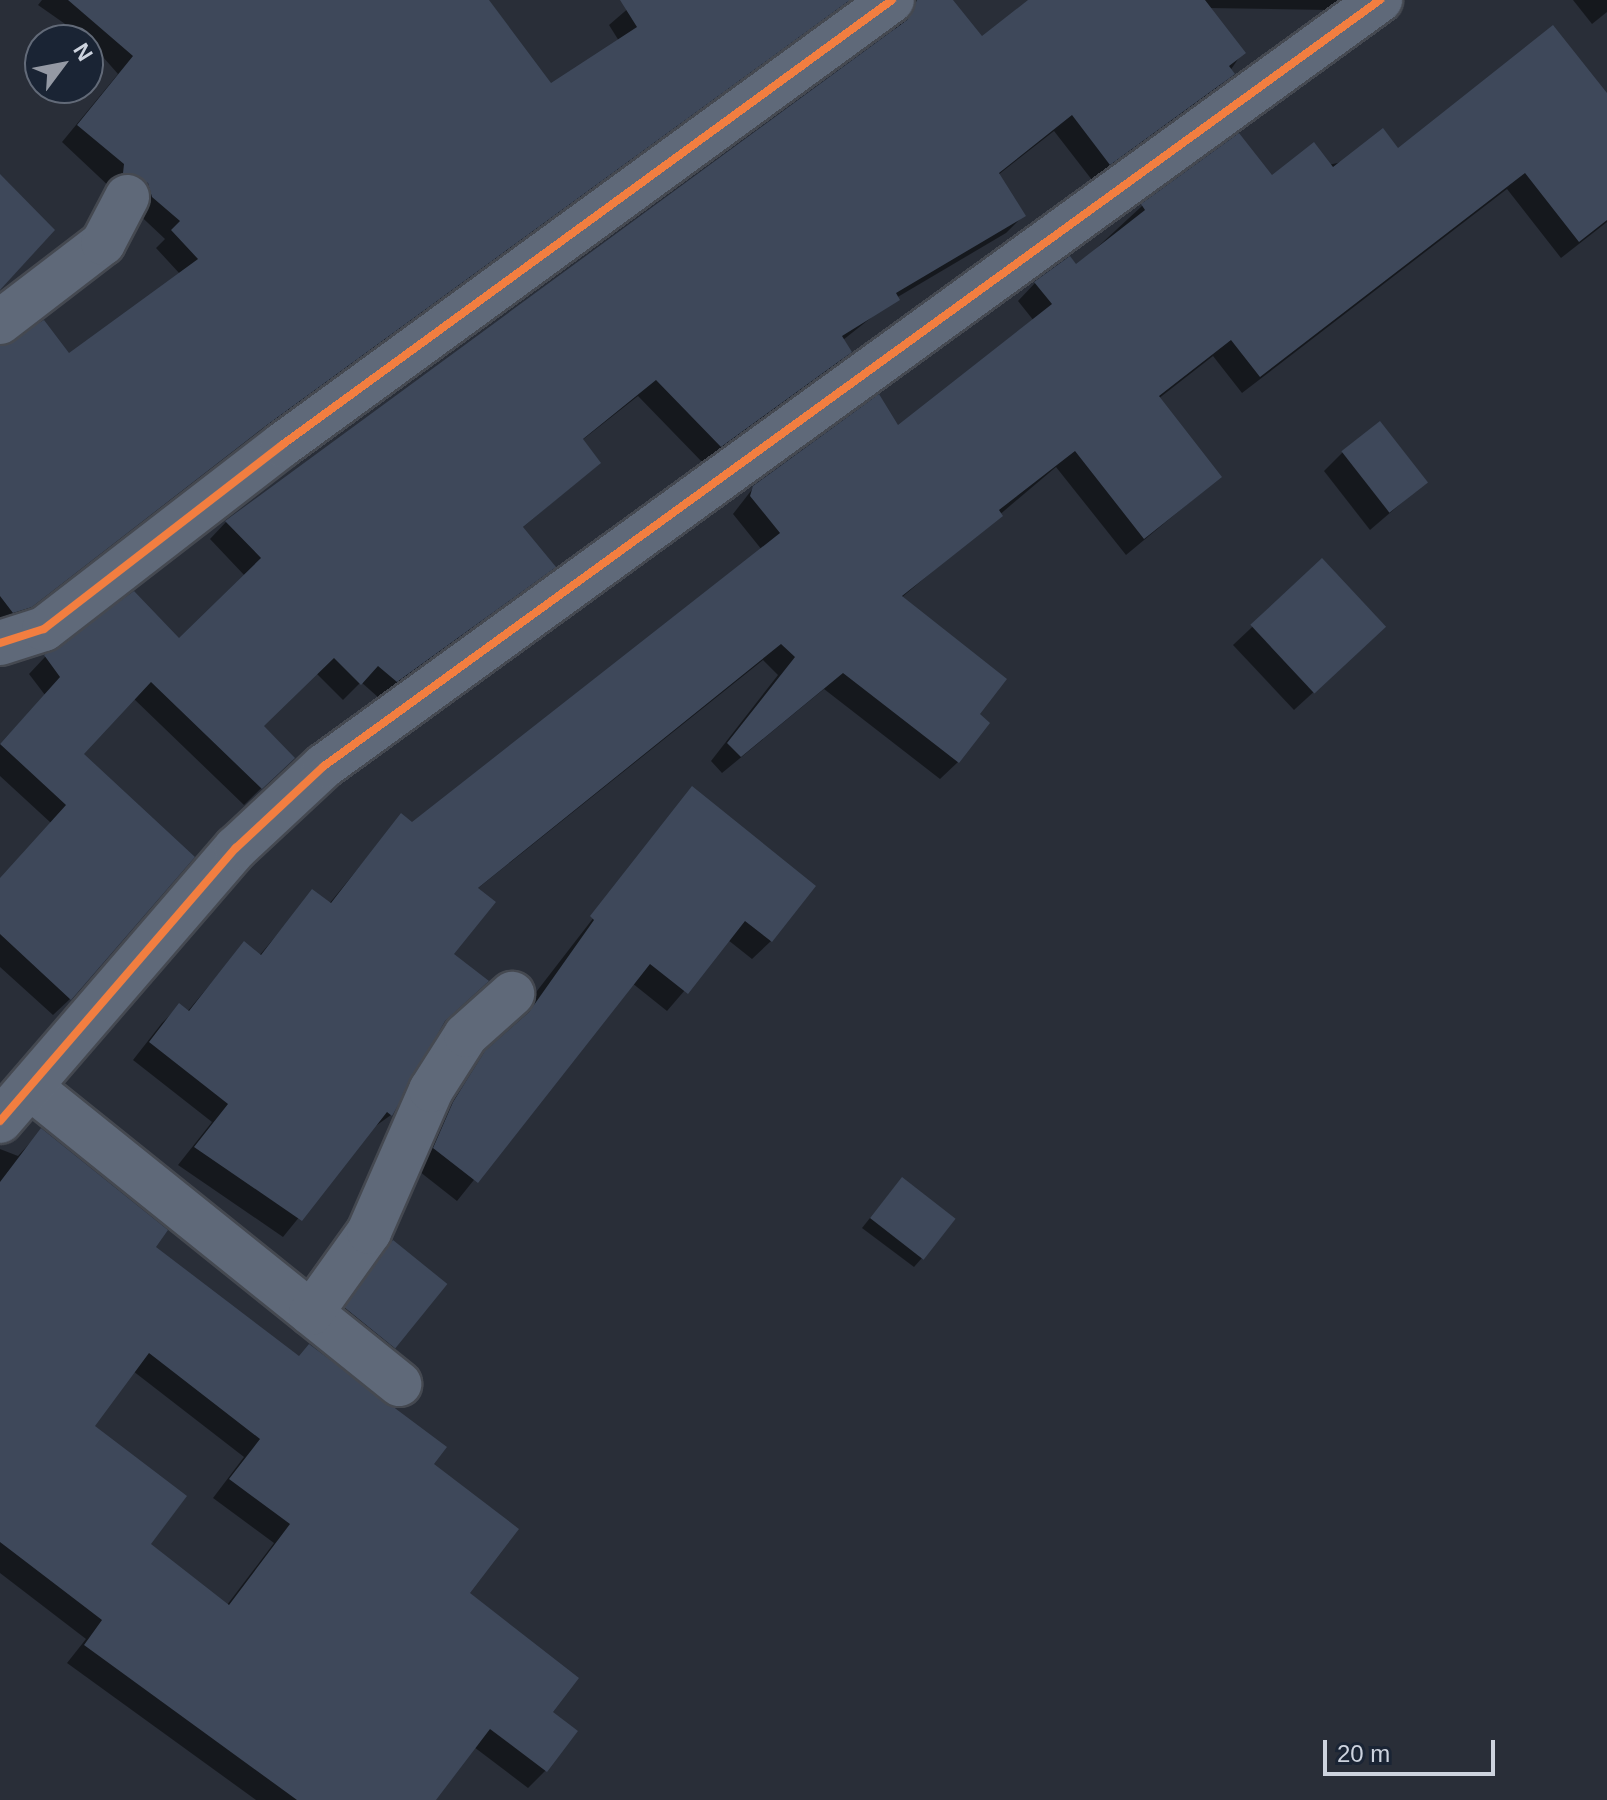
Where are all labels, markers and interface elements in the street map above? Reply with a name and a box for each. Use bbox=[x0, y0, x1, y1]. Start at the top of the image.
north arrow bbox=[24, 24, 104, 104]
text: N bbox=[68, 39, 98, 65]
scale bar bbox=[1327, 1724, 1499, 1774]
text: 20 m bbox=[1337, 1740, 1390, 1767]

